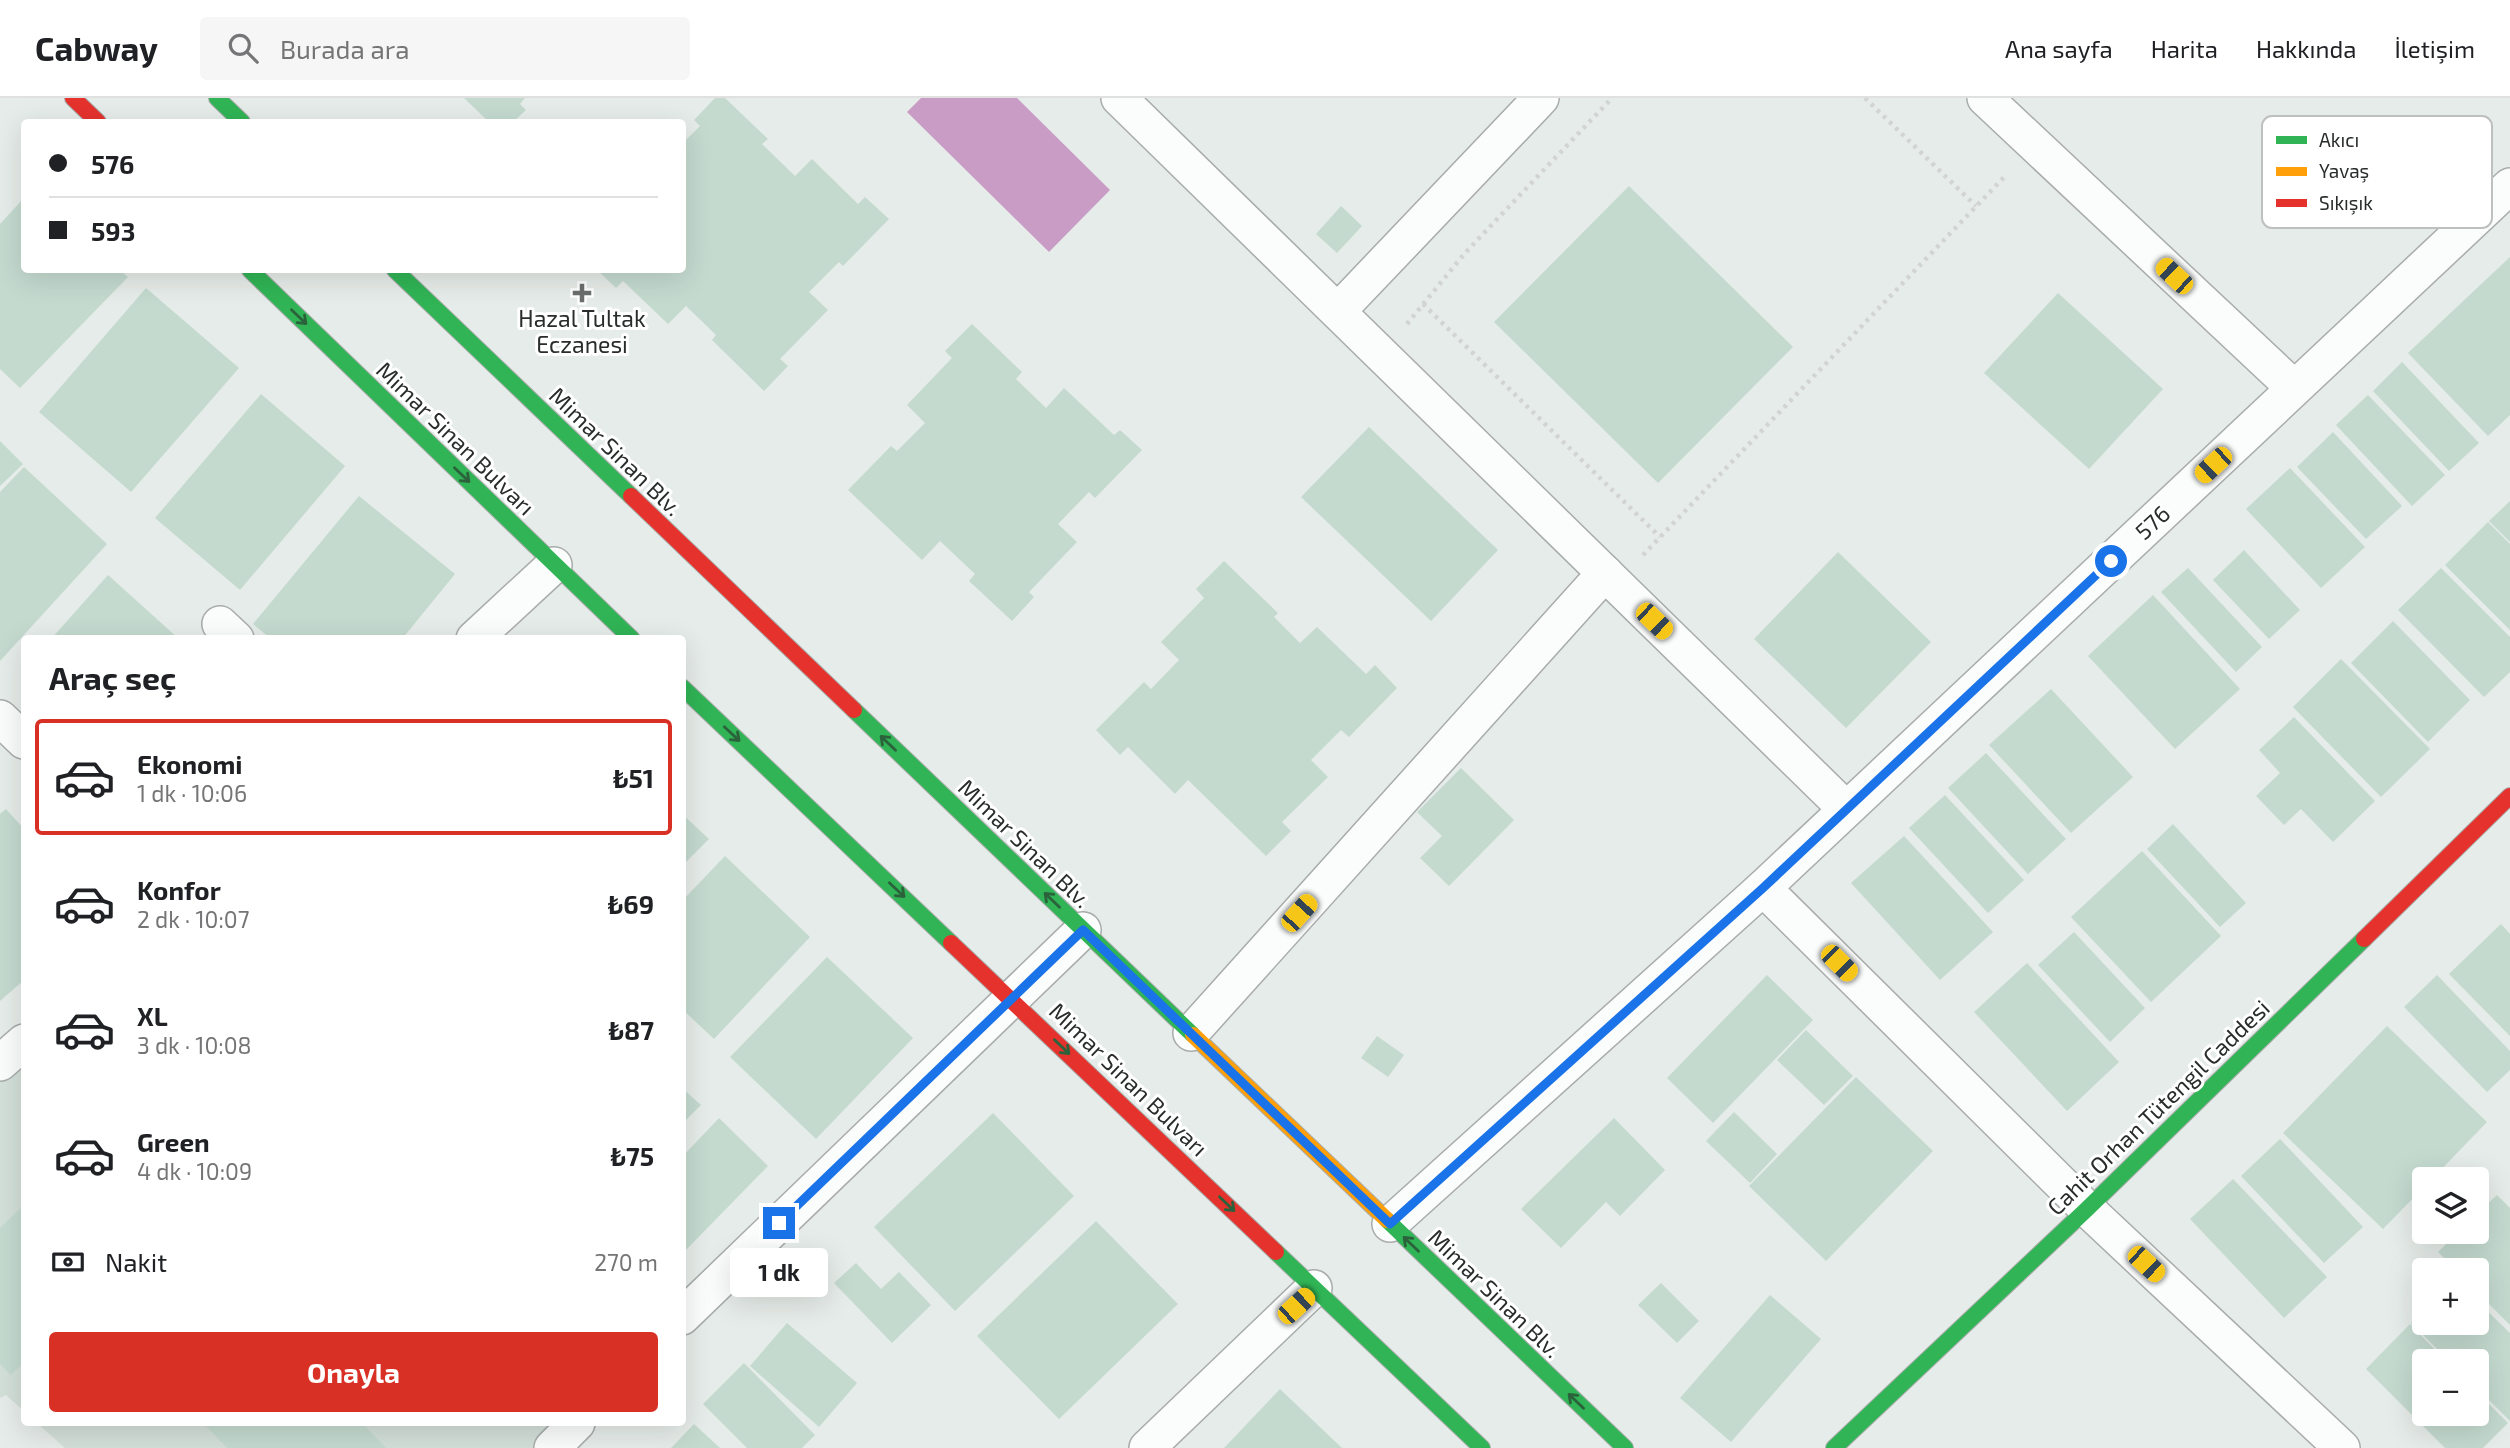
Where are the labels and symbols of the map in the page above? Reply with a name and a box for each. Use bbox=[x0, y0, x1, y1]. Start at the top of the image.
legend bbox=[2262, 116, 2492, 228]
text: Akıcı bbox=[2319, 128, 2359, 151]
text: Yavaş bbox=[2319, 159, 2369, 183]
text: Sıkışık bbox=[2319, 191, 2373, 215]
car bbox=[2152, 254, 2197, 298]
marker: Hazal Tultak Eczanesi bbox=[574, 285, 590, 301]
place label: Hazal Tultak Eczanesi bbox=[518, 304, 646, 358]
one-way arrow bbox=[290, 308, 307, 325]
street label: Mimar Sinan Bulvarı bbox=[371, 355, 541, 521]
street label: Mimar Sinan Blv. bbox=[544, 381, 688, 521]
car bbox=[2191, 443, 2236, 487]
one-way arrow bbox=[453, 467, 470, 484]
street label: 576 bbox=[2129, 499, 2175, 545]
route start bbox=[2095, 545, 2127, 577]
car bbox=[1632, 599, 1677, 643]
one-way arrow bbox=[723, 725, 740, 742]
one-way arrow bbox=[879, 735, 896, 752]
street label: Mimar Sinan Blv. bbox=[953, 773, 1097, 913]
one-way arrow bbox=[888, 882, 905, 899]
car bbox=[1278, 890, 1321, 936]
one-way arrow bbox=[1044, 892, 1061, 909]
car bbox=[1817, 941, 1862, 985]
street label: Cahit Orhan Tütengil Caddesi bbox=[2041, 993, 2275, 1221]
street label: Mimar Sinan Bulvarı bbox=[1044, 996, 1214, 1162]
one-way arrow bbox=[1053, 1039, 1071, 1055]
one-way arrow bbox=[1218, 1196, 1235, 1213]
route end bbox=[763, 1207, 795, 1239]
street label: Mimar Sinan Blv. bbox=[1423, 1223, 1567, 1363]
one-way arrow bbox=[1403, 1236, 1420, 1253]
car bbox=[2124, 1242, 2169, 1286]
callout: 1 dk bbox=[730, 1248, 828, 1296]
car bbox=[1274, 1284, 1319, 1328]
one-way arrow bbox=[1567, 1393, 1585, 1409]

